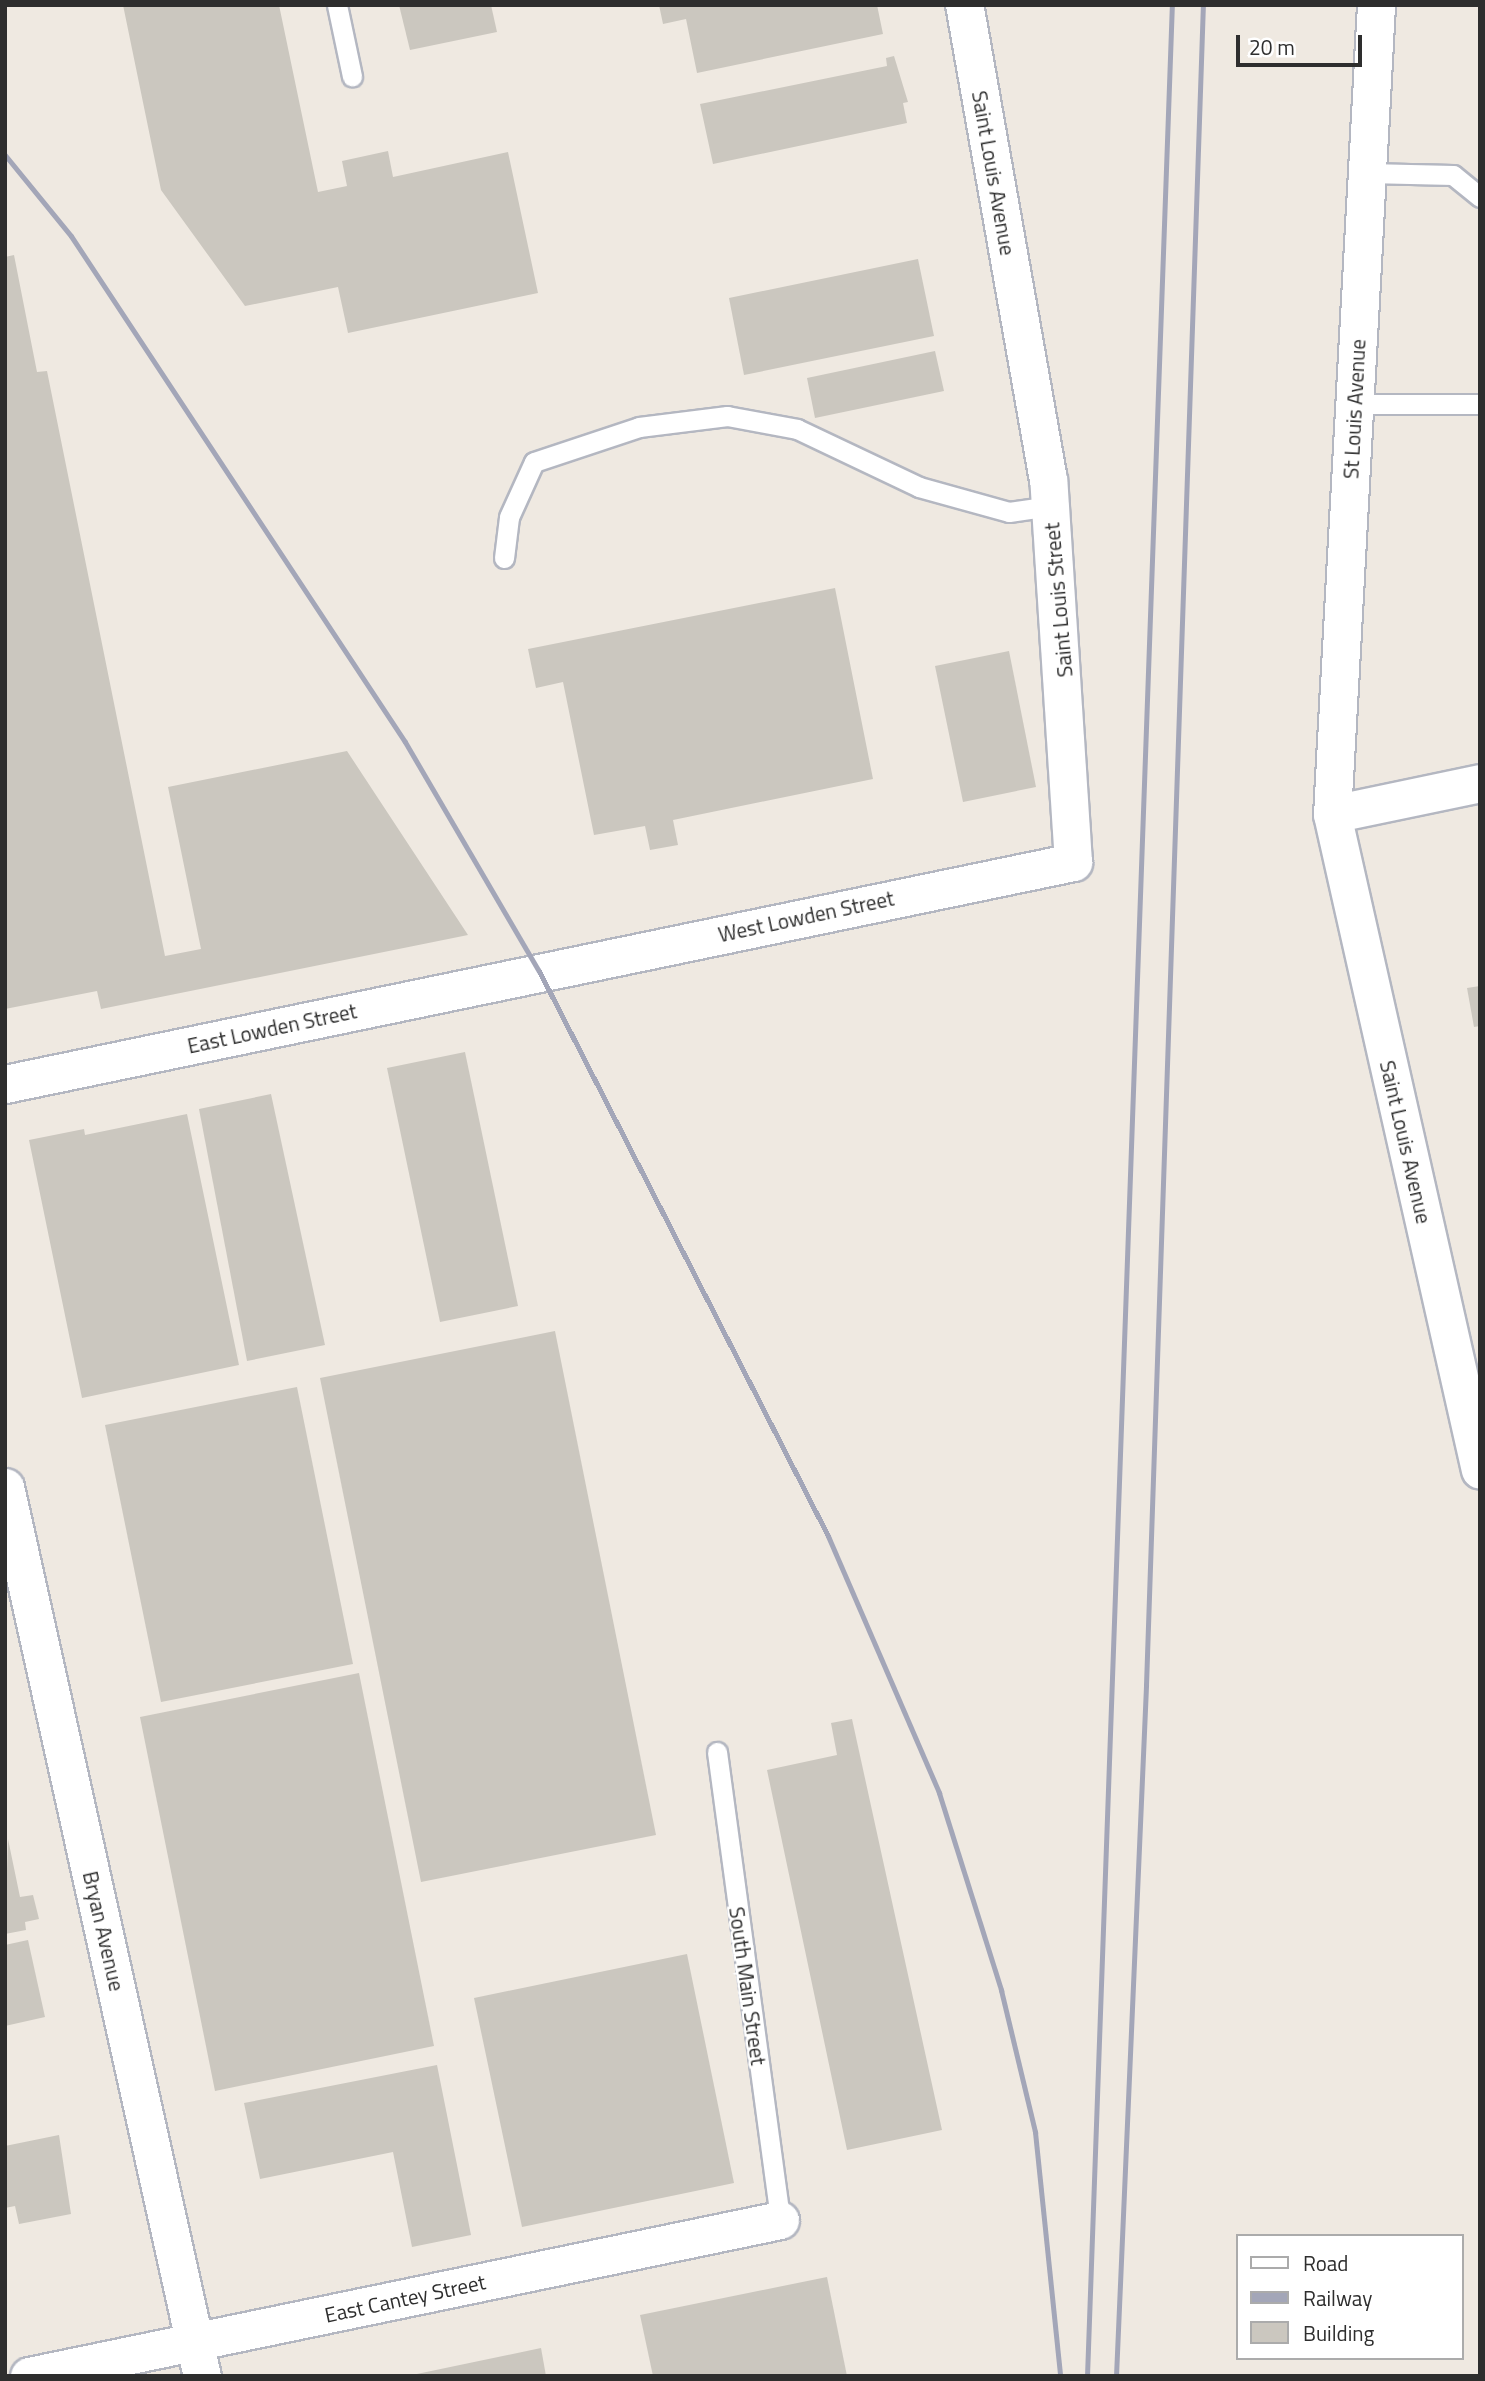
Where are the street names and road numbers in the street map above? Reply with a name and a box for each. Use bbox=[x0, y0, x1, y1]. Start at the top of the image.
street label: Saint Louis Avenue bbox=[967, 89, 1021, 257]
street label: St Louis Avenue bbox=[1338, 338, 1370, 480]
street label: Saint Louis Street bbox=[1039, 522, 1077, 678]
street label: West Lowden Street bbox=[716, 885, 896, 947]
street label: East Lowden Street bbox=[185, 998, 359, 1058]
street label: Saint Louis Avenue bbox=[1375, 1058, 1437, 1226]
street label: Bryan Avenue bbox=[78, 1869, 130, 1993]
street label: South Main Street bbox=[724, 1905, 772, 2067]
street label: East Cantey Street bbox=[322, 2269, 488, 2327]

